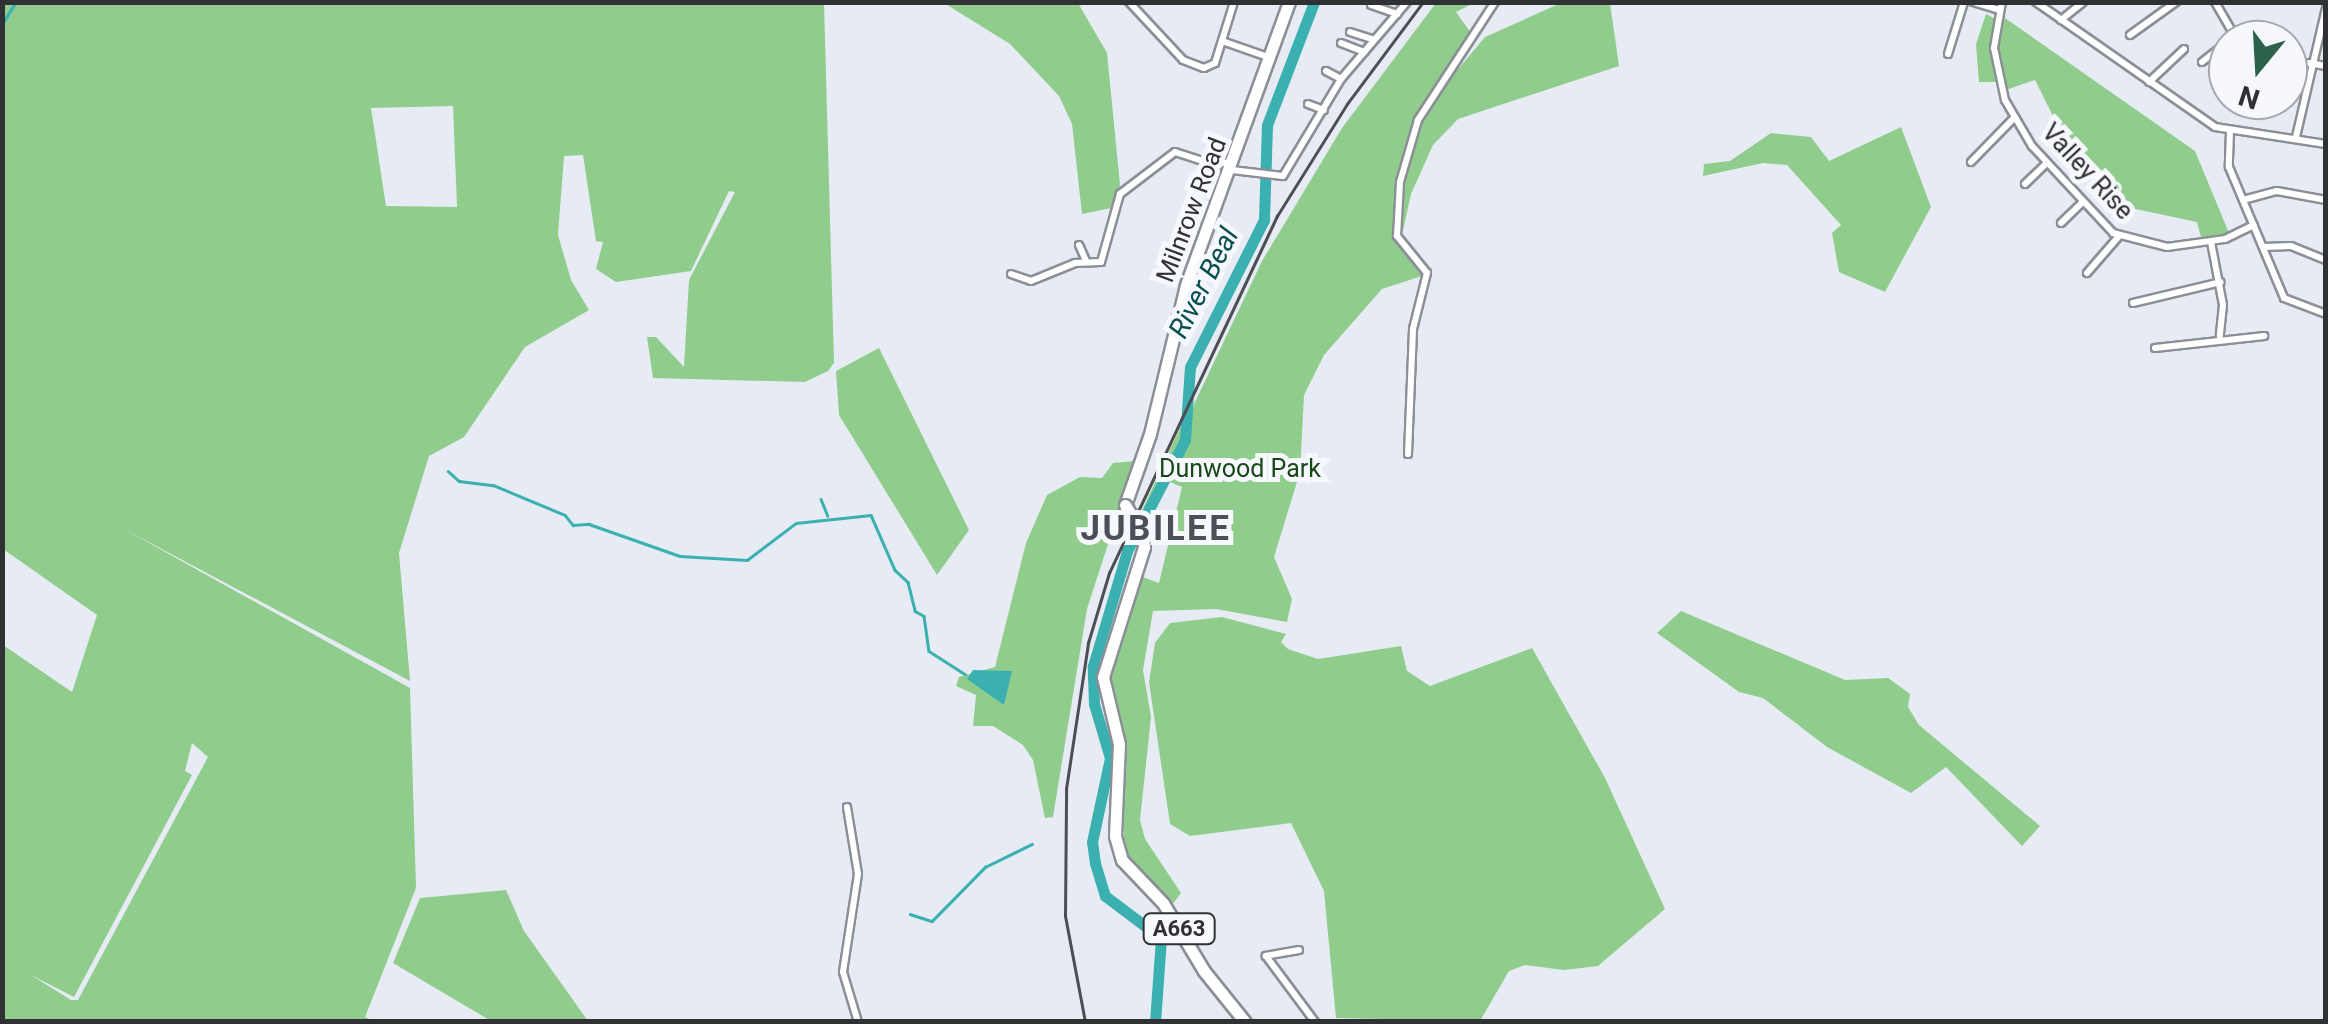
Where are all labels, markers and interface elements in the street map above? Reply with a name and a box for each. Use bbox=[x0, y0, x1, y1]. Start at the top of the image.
north arrow bbox=[2208, 20, 2308, 120]
text: N bbox=[2235, 78, 2264, 116]
street label: Valley Rise bbox=[2035, 118, 2139, 226]
street label: Milnrow Road bbox=[1151, 133, 1233, 287]
water label: River Beal bbox=[1162, 222, 1246, 344]
park label: Dunwood Park bbox=[1159, 454, 1321, 484]
district label: JUBILEE bbox=[1080, 508, 1232, 550]
road number: A663 bbox=[1142, 912, 1216, 946]

